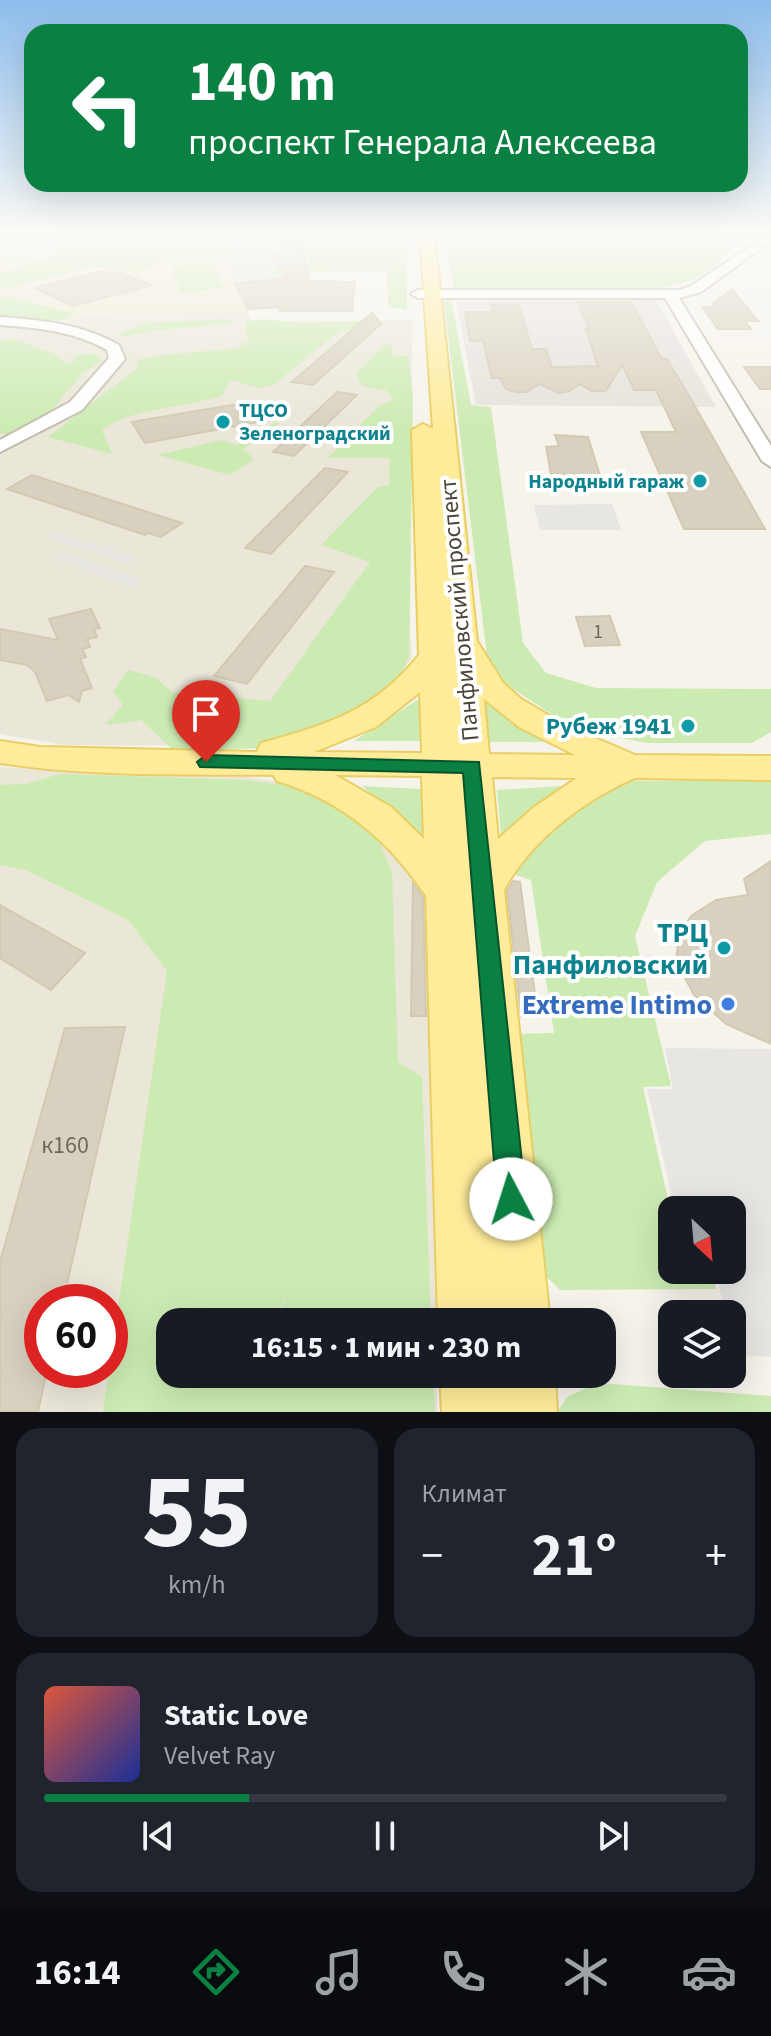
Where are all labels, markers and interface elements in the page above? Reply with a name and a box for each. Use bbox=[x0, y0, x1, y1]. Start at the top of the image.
text: 140 m bbox=[188, 43, 336, 122]
icon: left bbox=[56, 56, 160, 160]
text: проспект Генерала Алексеева bbox=[188, 117, 657, 168]
place label: ТЦСО Зеленоградский bbox=[239, 397, 391, 448]
marker: ТЦСО Зеленоградский bbox=[214, 413, 232, 431]
place label: Народный гараж bbox=[528, 468, 685, 496]
marker: Народный гараж bbox=[691, 472, 709, 490]
street label: Панфиловский проспект bbox=[431, 477, 488, 743]
house number: 1 bbox=[593, 618, 603, 646]
pin bbox=[172, 680, 240, 762]
icon: arrive bbox=[184, 692, 228, 736]
place label: Рубеж 1941 bbox=[546, 709, 672, 744]
marker: Рубеж 1941 bbox=[679, 717, 697, 735]
place label: ТРЦ Панфиловский bbox=[513, 913, 708, 985]
marker: ТРЦ Панфиловский bbox=[715, 939, 733, 957]
place label: Extreme Intimo bbox=[522, 985, 712, 1025]
marker: Extreme Intimo bbox=[719, 995, 737, 1013]
house number: к160 bbox=[41, 1128, 89, 1163]
position arrow bbox=[469, 1157, 553, 1241]
north arrow bbox=[658, 1196, 746, 1284]
map controls bbox=[658, 1196, 746, 1388]
speed limit sign: 60 bbox=[24, 1284, 128, 1388]
button: layers bbox=[658, 1300, 746, 1388]
text: 16:15 · 1 мин · 230 m bbox=[251, 1326, 521, 1369]
text: 55 bbox=[142, 1440, 252, 1588]
text: Климат bbox=[422, 1475, 507, 1512]
text: 21° bbox=[532, 1514, 617, 1599]
text: − bbox=[422, 1525, 443, 1588]
text: + bbox=[705, 1525, 727, 1588]
text: km/h bbox=[168, 1566, 226, 1603]
text: Static Love bbox=[164, 1694, 308, 1737]
text: Velvet Ray bbox=[164, 1737, 275, 1774]
icon: previous bbox=[136, 1814, 180, 1858]
icon: pause bbox=[363, 1814, 407, 1858]
icon: next bbox=[591, 1814, 635, 1858]
icon: directions bbox=[188, 1944, 244, 2000]
icon: music bbox=[311, 1944, 367, 2000]
icon: phone bbox=[435, 1944, 491, 2000]
icon: climate bbox=[558, 1944, 614, 2000]
icon: car bbox=[681, 1944, 737, 2000]
text: 16:14 bbox=[34, 1947, 121, 1998]

